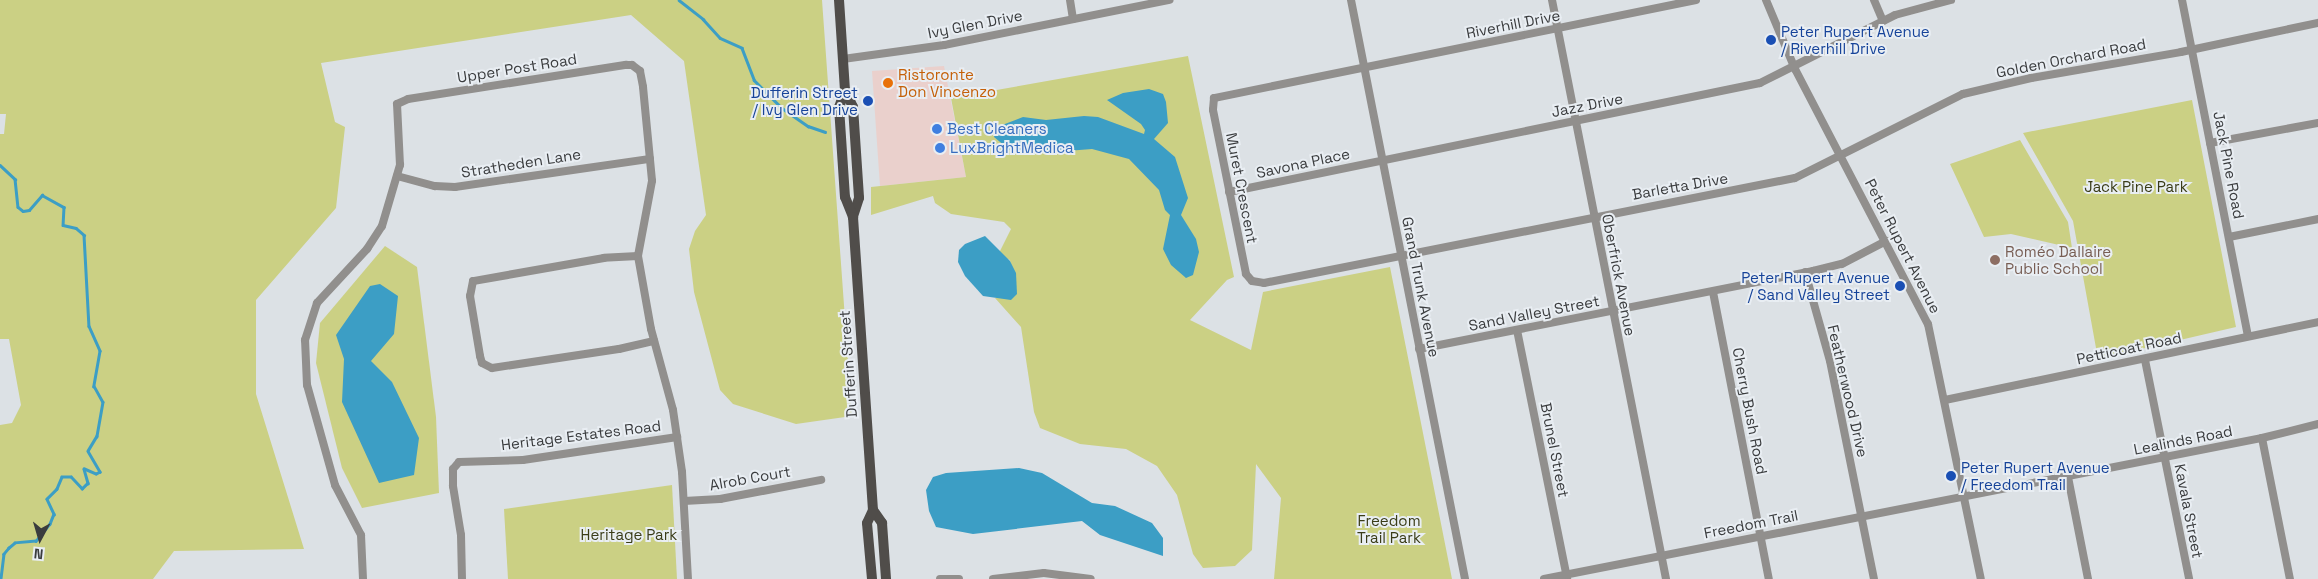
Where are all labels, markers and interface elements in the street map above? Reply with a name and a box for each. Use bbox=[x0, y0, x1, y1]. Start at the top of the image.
street label: Ivy Glen Drive bbox=[926, 6, 1024, 42]
street label: Riverhill Drive bbox=[1464, 6, 1562, 42]
place label: Peter Rupert Avenue / Riverhill Drive bbox=[1781, 22, 1930, 57]
marker: Peter Rupert Avenue / Riverhill Drive bbox=[1765, 34, 1777, 46]
street label: Golden Orchard Road bbox=[1995, 35, 2147, 81]
street label: Upper Post Road bbox=[456, 50, 578, 86]
place label: Ristoronte Don Vincenzo bbox=[898, 65, 996, 100]
marker: Ristoronte Don Vincenzo bbox=[882, 77, 894, 89]
place label: Dufferin Street / Ivy Glen Drive bbox=[751, 83, 858, 118]
street label: Jazz Drive bbox=[1550, 89, 1624, 121]
marker: Dufferin Street / Ivy Glen Drive bbox=[862, 95, 874, 107]
street label: Jack Pine Road bbox=[2210, 110, 2248, 220]
place label: Best Cleaners bbox=[947, 120, 1047, 138]
marker: Best Cleaners bbox=[931, 123, 943, 135]
street label: Muret Crescent bbox=[1222, 131, 1262, 245]
place label: LuxBrightMedica bbox=[950, 139, 1074, 157]
marker: LuxBrightMedica bbox=[934, 142, 946, 154]
street label: Savona Place bbox=[1255, 144, 1351, 182]
street label: Stratheden Lane bbox=[460, 145, 582, 181]
street label: Barletta Drive bbox=[1631, 169, 1729, 203]
street label: Peter Rupert Avenue bbox=[1861, 176, 1945, 316]
park label: Jack Pine Park bbox=[2084, 178, 2188, 196]
street label: Oberfrick Avenue bbox=[1598, 212, 1640, 338]
street label: Grand Trunk Avenue bbox=[1398, 215, 1444, 359]
place label: Roméo Dallaire Public School bbox=[2005, 242, 2111, 277]
marker: Roméo Dallaire Public School bbox=[1989, 254, 2001, 266]
place label: Peter Rupert Avenue / Sand Valley Street bbox=[1741, 268, 1890, 303]
marker: Peter Rupert Avenue / Sand Valley Street bbox=[1894, 280, 1906, 292]
street label: Sand Valley Street bbox=[1467, 291, 1601, 335]
street label: Dufferin Street bbox=[835, 310, 861, 418]
street label: Featherwood Drive bbox=[1824, 323, 1872, 459]
street label: Petticoat Road bbox=[2075, 328, 2183, 368]
street label: Cherry Bush Road bbox=[1729, 346, 1771, 476]
street label: Brunel Street bbox=[1537, 401, 1573, 499]
street label: Heritage Estates Road bbox=[500, 416, 662, 454]
street label: Lealinds Road bbox=[2132, 422, 2234, 458]
place label: Peter Rupert Avenue / Freedom Trail bbox=[1961, 458, 2110, 493]
street label: Alrob Court bbox=[708, 462, 792, 494]
street label: Kavala Street bbox=[2171, 462, 2207, 560]
marker: Peter Rupert Avenue / Freedom Trail bbox=[1945, 470, 1957, 482]
street label: Freedom Trail bbox=[1702, 506, 1800, 542]
park label: Freedom Trail Park bbox=[1357, 511, 1421, 546]
north arrow bbox=[15, 514, 65, 564]
park label: Heritage Park bbox=[581, 526, 677, 544]
text: N bbox=[33, 544, 44, 563]

